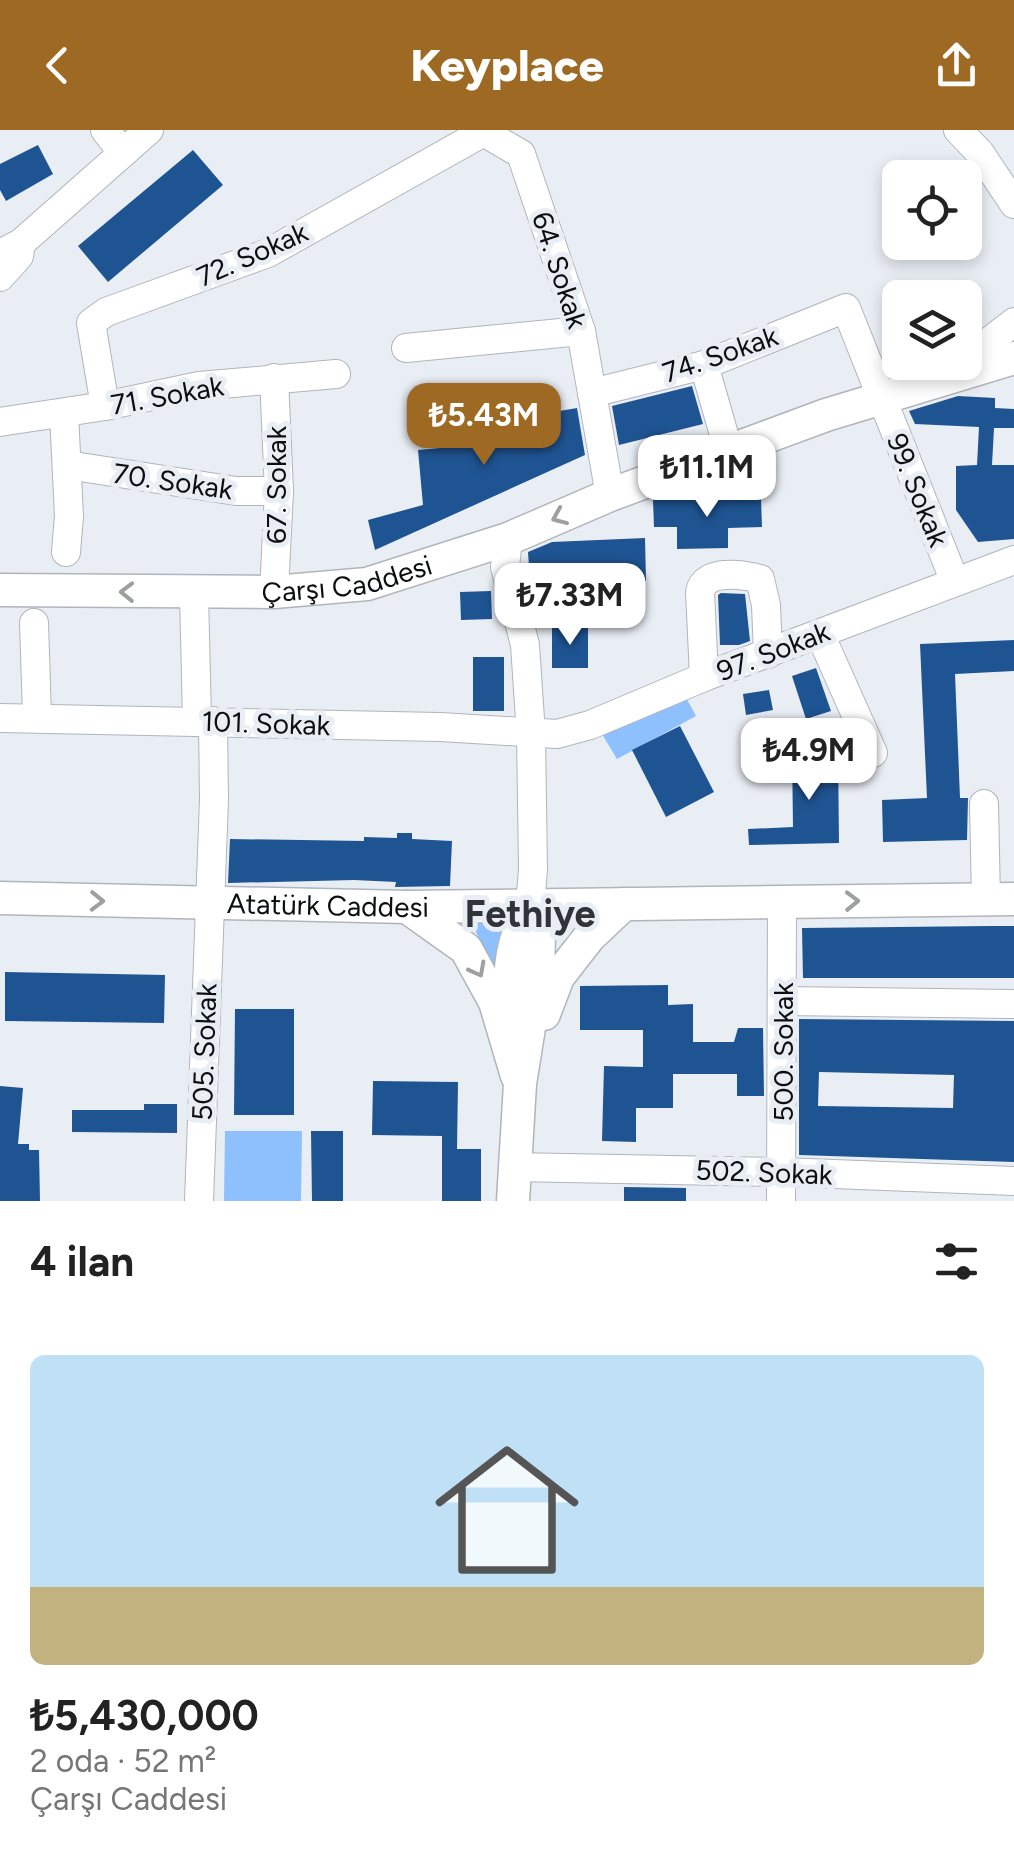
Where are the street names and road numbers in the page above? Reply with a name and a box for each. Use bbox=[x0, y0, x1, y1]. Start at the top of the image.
street label: 64. Sokak bbox=[525, 207, 595, 333]
street label: 72. Sokak bbox=[191, 214, 313, 294]
street label: 74. Sokak bbox=[658, 318, 783, 390]
street label: 71. Sokak bbox=[108, 368, 226, 422]
street label: 67. Sokak bbox=[259, 425, 293, 544]
street label: 99. Sokak bbox=[880, 428, 956, 552]
street label: 70. Sokak bbox=[111, 456, 235, 506]
street label: Çarşı Caddesi bbox=[262, 547, 436, 609]
street label: 97. Sokak bbox=[712, 614, 835, 688]
street label: 101. Sokak bbox=[201, 704, 331, 742]
street label: Atatürk Caddesi bbox=[226, 886, 429, 924]
street label: 505. Sokak bbox=[185, 982, 223, 1121]
street label: 500. Sokak bbox=[766, 982, 800, 1122]
street label: 502. Sokak bbox=[695, 1153, 833, 1191]

